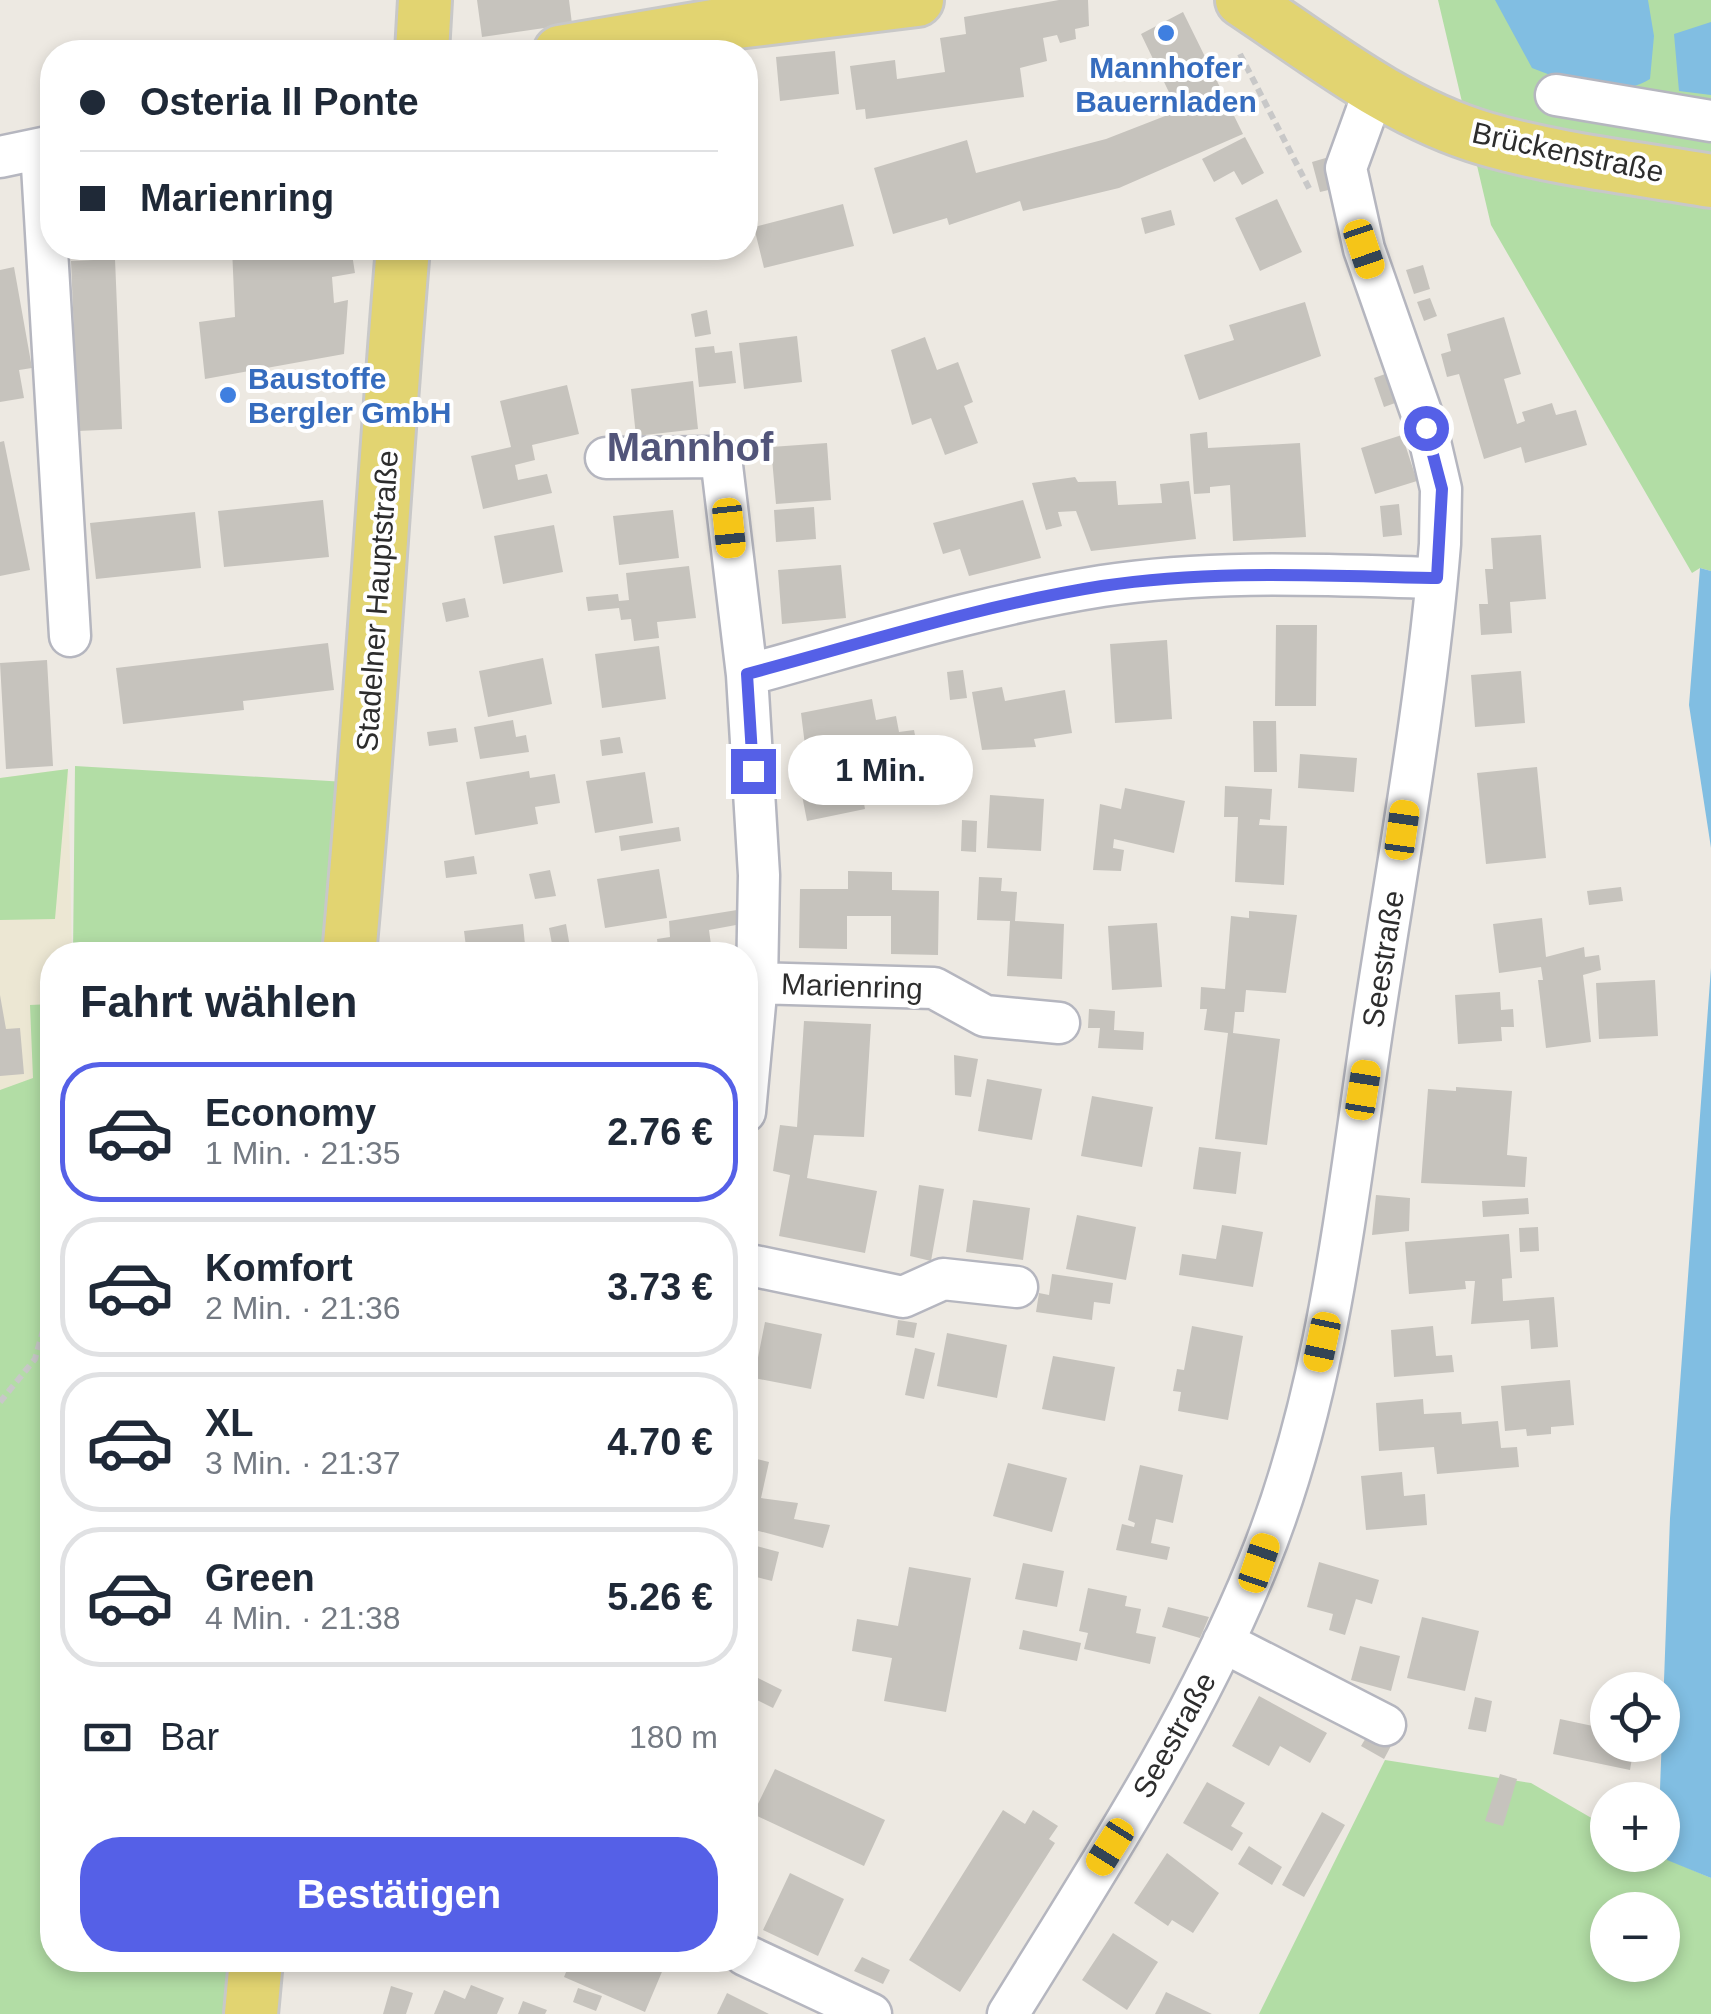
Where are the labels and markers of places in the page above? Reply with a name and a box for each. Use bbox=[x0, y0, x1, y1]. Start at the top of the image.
marker: Mannhofer Bauernladen bbox=[1155, 22, 1177, 44]
place label: Mannhofer Bauernladen bbox=[1075, 51, 1257, 118]
place label: Baustoffe Bergler GmbH bbox=[248, 362, 451, 429]
marker: Baustoffe Bergler GmbH bbox=[217, 384, 239, 406]

